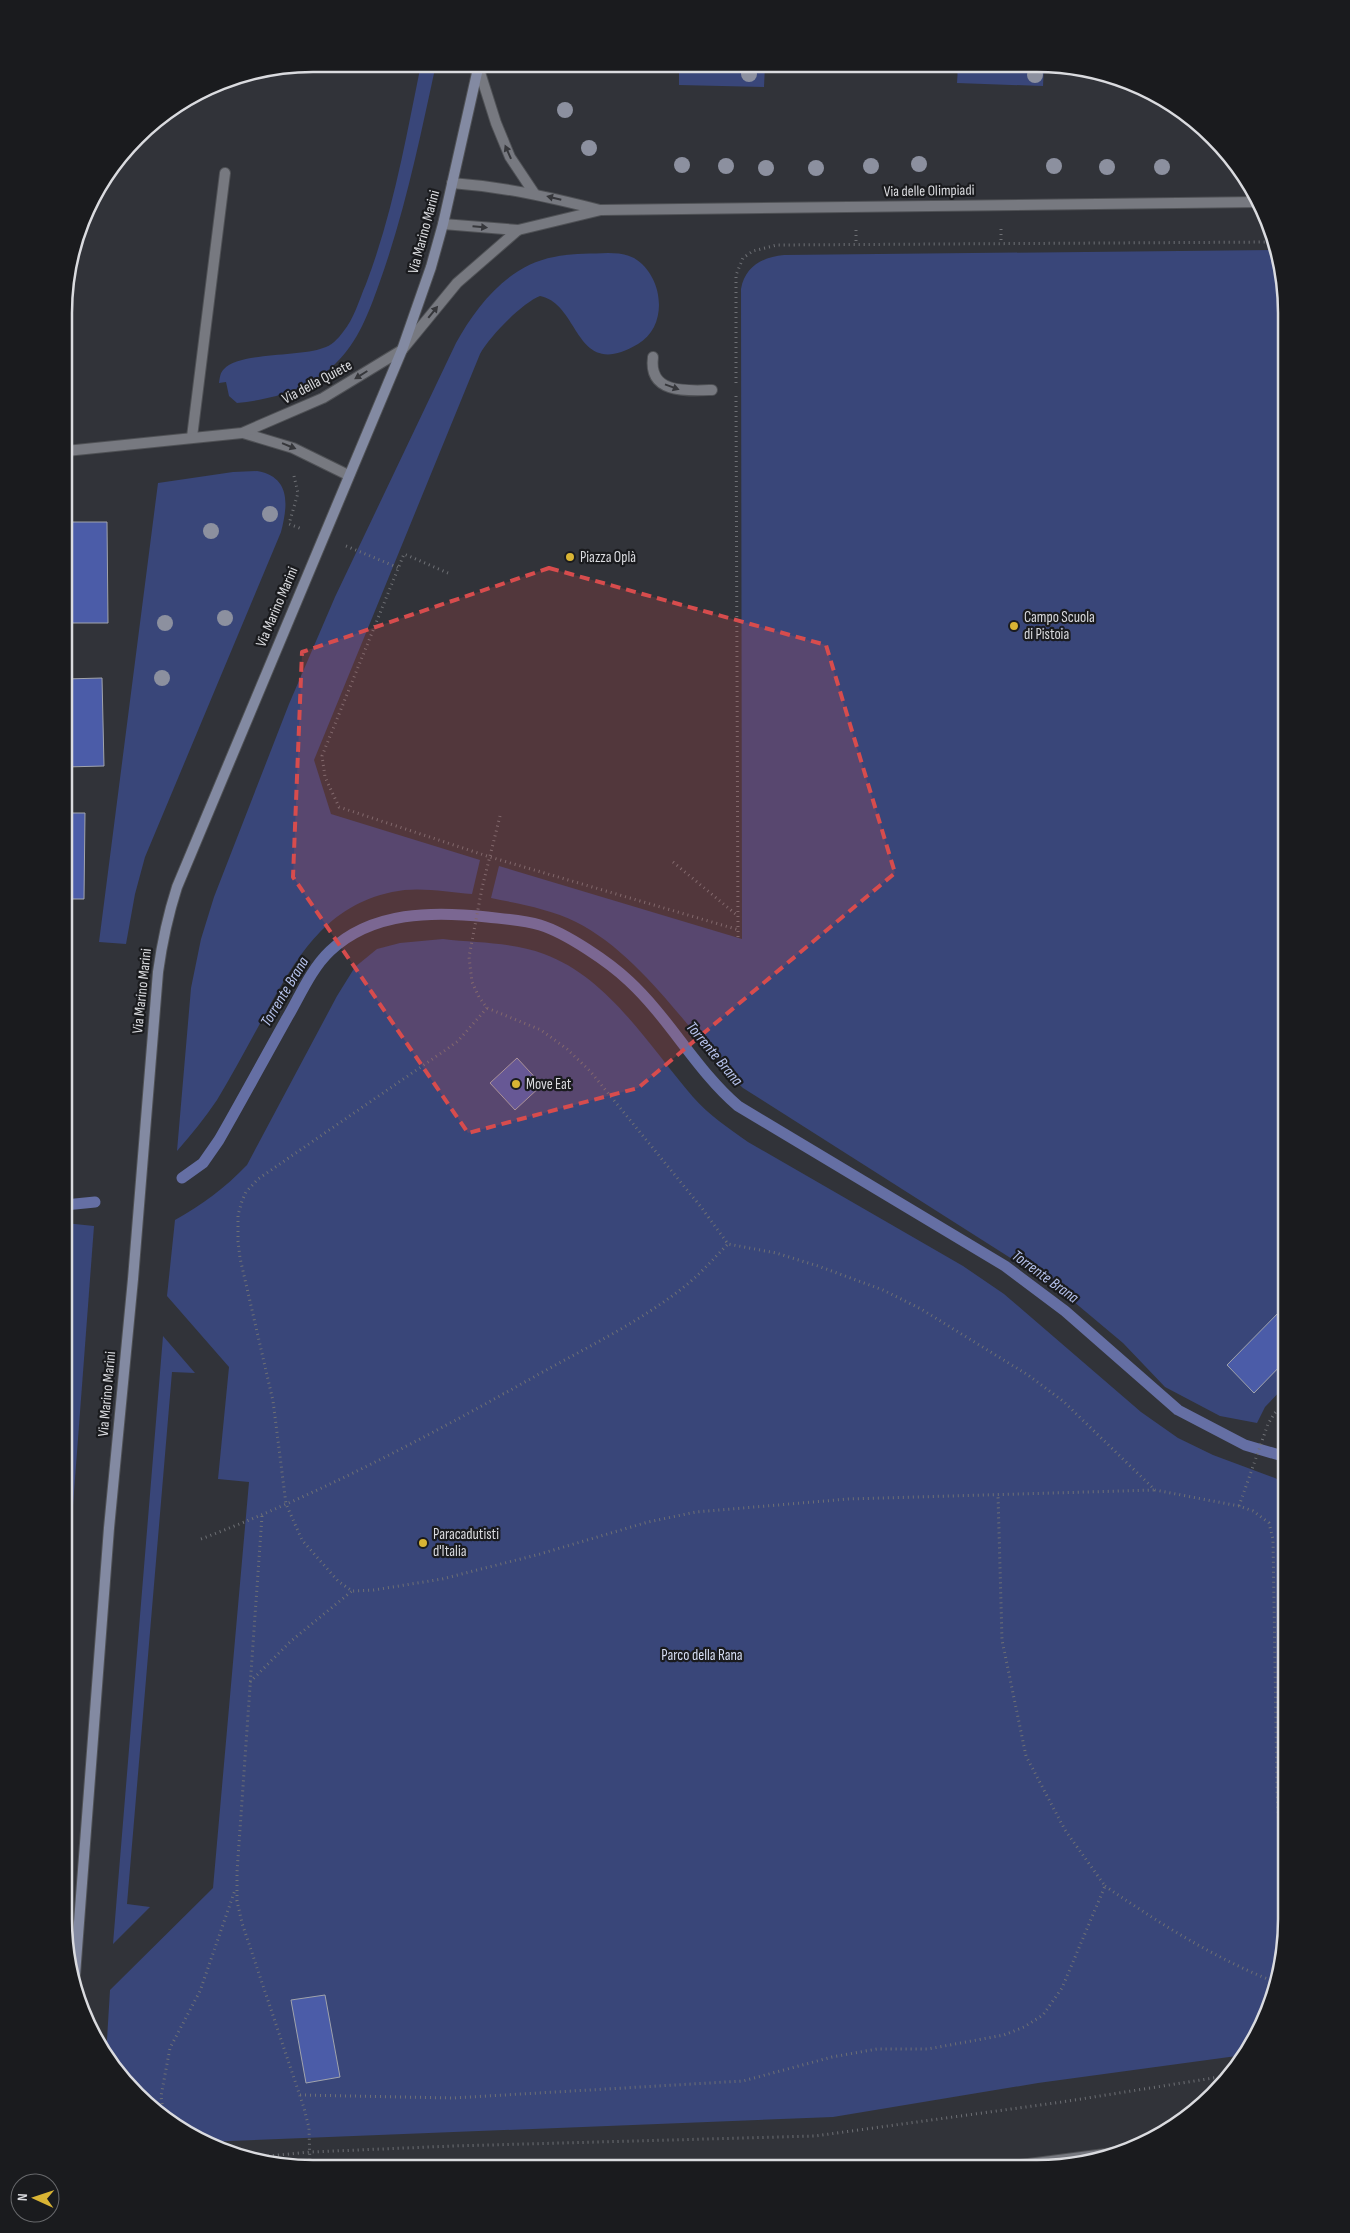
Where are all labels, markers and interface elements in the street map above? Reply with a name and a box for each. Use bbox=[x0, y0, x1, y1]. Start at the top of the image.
one-way arrow bbox=[504, 145, 512, 159]
street label: Via delle Olimpiadi bbox=[883, 181, 975, 201]
street label: Via Marino Marini bbox=[404, 188, 444, 276]
one-way arrow bbox=[546, 194, 561, 202]
one-way arrow bbox=[473, 223, 489, 231]
one-way arrow bbox=[427, 305, 438, 318]
street label: Via della Quiete bbox=[279, 356, 355, 408]
one-way arrow bbox=[354, 371, 368, 380]
one-way arrow bbox=[665, 383, 680, 391]
one-way arrow bbox=[282, 443, 296, 451]
place label: Piazza Oplà bbox=[580, 548, 636, 567]
marker: Piazza Oplà bbox=[564, 551, 576, 563]
street label: Via Marino Marini bbox=[252, 564, 303, 650]
place label: Campo Scuola di Pistoia bbox=[1024, 608, 1095, 644]
marker: Campo Scuola di Pistoia bbox=[1008, 620, 1020, 632]
street label: Via Marino Marini bbox=[128, 947, 156, 1035]
water label: Torrente Brana bbox=[257, 953, 313, 1030]
water label: Torrente Brana bbox=[682, 1018, 747, 1090]
place label: Move Eat bbox=[526, 1075, 572, 1094]
marker: Move Eat bbox=[510, 1078, 522, 1090]
water label: Torrente Brana bbox=[1008, 1246, 1083, 1308]
street label: Via Marino Marini bbox=[94, 1350, 120, 1437]
place label: Paracadutisti d'Italia bbox=[433, 1525, 499, 1561]
marker: Paracadutisti d'Italia bbox=[417, 1537, 429, 1549]
park label: Parco della Rana bbox=[661, 1646, 743, 1665]
north arrow bbox=[10, 2173, 60, 2223]
text: N bbox=[14, 2193, 31, 2202]

